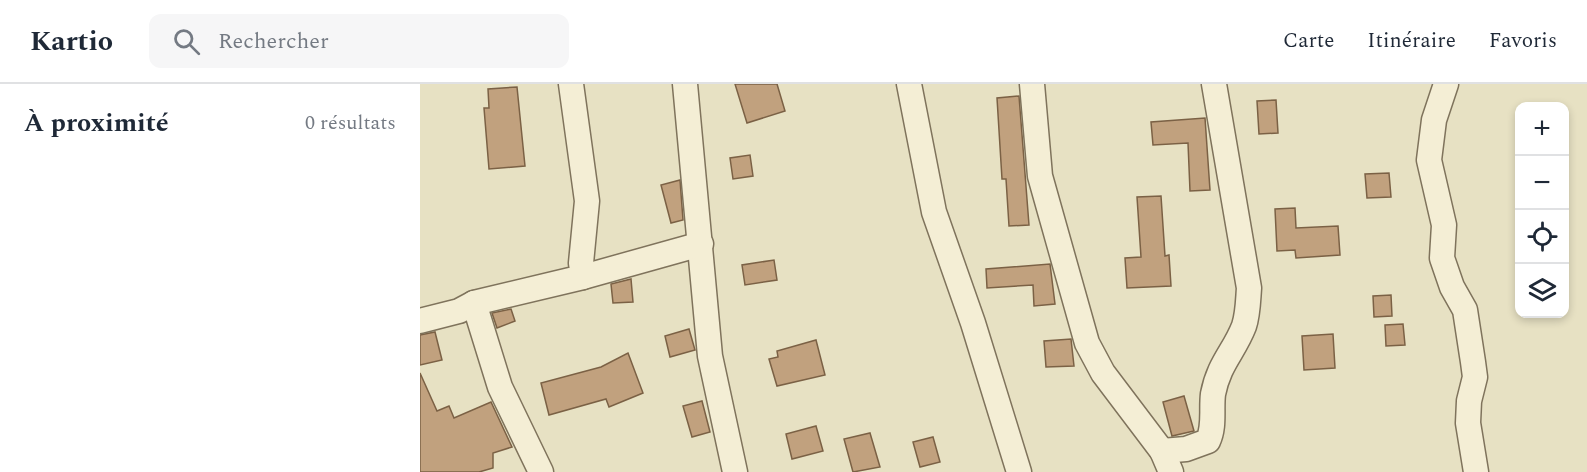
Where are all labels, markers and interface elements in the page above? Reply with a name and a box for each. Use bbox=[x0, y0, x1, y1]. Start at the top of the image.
search box bbox=[149, 14, 569, 68]
text: Kartio bbox=[30, 20, 113, 63]
icon: search bbox=[170, 25, 203, 58]
text: Rechercher bbox=[218, 25, 329, 58]
text: Carte bbox=[1283, 25, 1334, 57]
text: Itinéraire bbox=[1367, 25, 1456, 57]
text: Favoris bbox=[1489, 25, 1557, 57]
map controls bbox=[1515, 102, 1569, 318]
button: + bbox=[1515, 102, 1569, 156]
text: À proximité bbox=[24, 103, 169, 143]
text: 0 résultats bbox=[305, 108, 396, 138]
button: − bbox=[1515, 156, 1569, 210]
button: locate bbox=[1515, 210, 1569, 264]
button: layers bbox=[1515, 264, 1569, 318]

